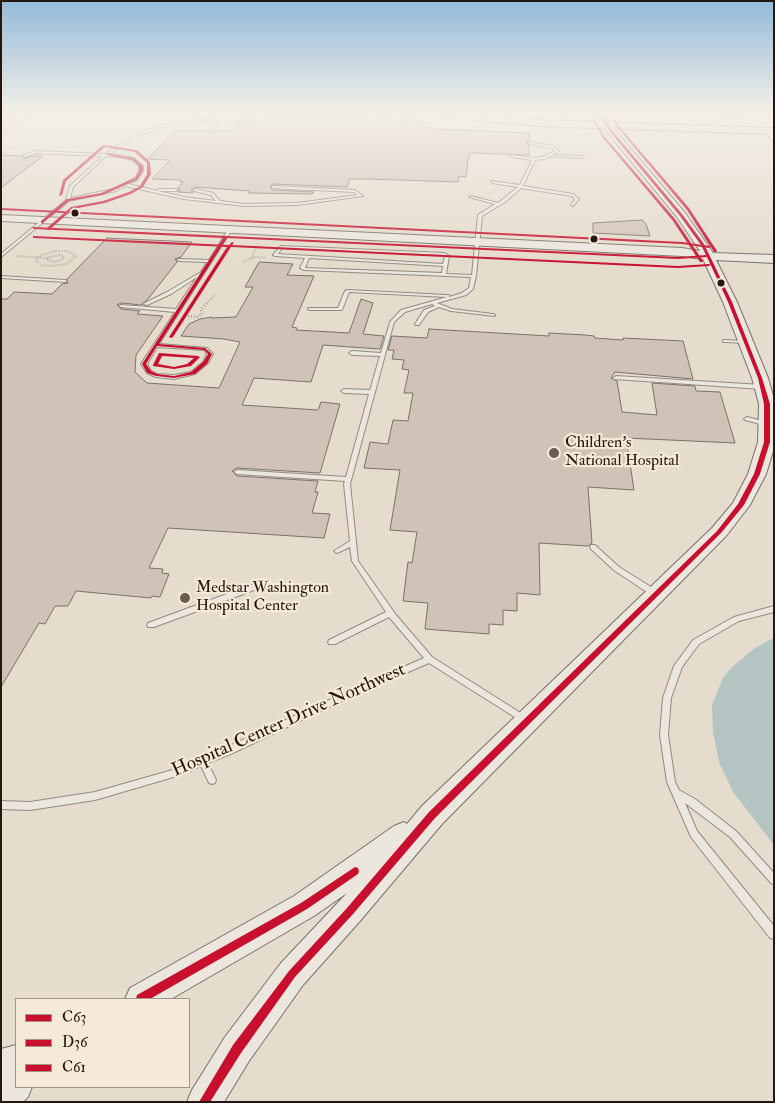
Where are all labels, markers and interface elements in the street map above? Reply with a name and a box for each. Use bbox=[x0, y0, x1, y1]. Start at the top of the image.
unlabelled marker bbox=[70, 208, 80, 218]
unlabelled marker bbox=[589, 234, 599, 244]
unlabelled marker bbox=[716, 278, 726, 288]
place label: Children's National Hospital bbox=[565, 434, 679, 472]
marker: Children's National Hospital bbox=[547, 446, 561, 460]
place label: Medstar Washington Hospital Center bbox=[196, 579, 329, 617]
marker: Medstar Washington Hospital Center bbox=[178, 591, 192, 605]
street label: Hospital Center Drive Northwest bbox=[169, 659, 409, 783]
legend bbox=[15, 998, 190, 1088]
text: C63 bbox=[62, 1008, 86, 1027]
text: D36 bbox=[62, 1033, 88, 1052]
text: C61 bbox=[62, 1058, 86, 1077]

